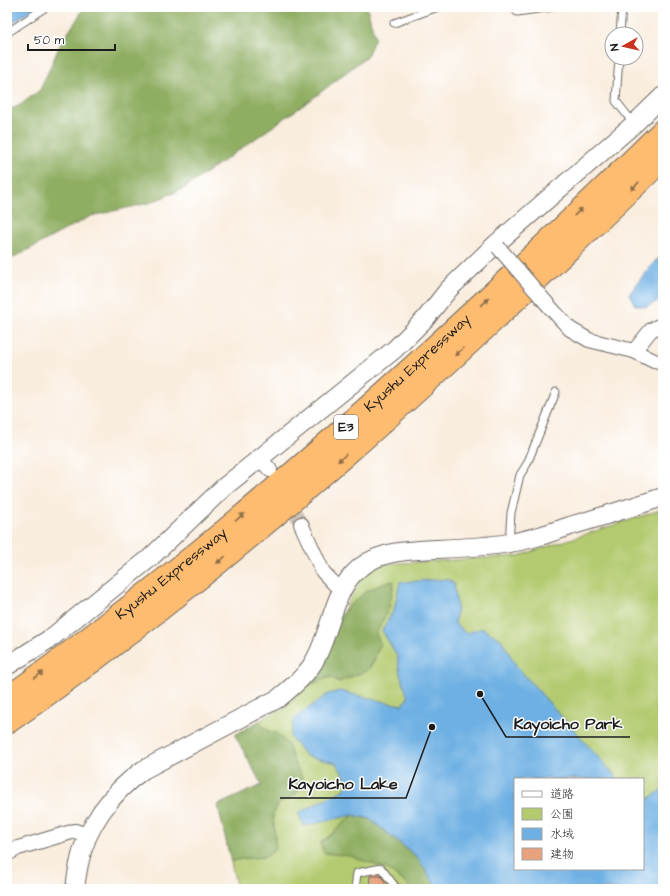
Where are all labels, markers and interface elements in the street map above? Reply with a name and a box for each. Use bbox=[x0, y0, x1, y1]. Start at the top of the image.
scale bar bbox=[28, 26, 115, 52]
north arrow bbox=[604, 26, 644, 66]
text: 50 m bbox=[34, 32, 65, 49]
text: N bbox=[607, 43, 623, 52]
one-way arrow bbox=[630, 181, 640, 191]
one-way arrow bbox=[574, 208, 583, 217]
one-way arrow bbox=[479, 297, 490, 306]
street label: Kyushu Expressway bbox=[359, 309, 476, 417]
one-way arrow bbox=[454, 347, 464, 357]
road number: E3 bbox=[334, 415, 358, 439]
one-way arrow bbox=[336, 453, 347, 462]
one-way arrow bbox=[235, 513, 246, 522]
street label: Kyushu Expressway bbox=[111, 522, 232, 624]
one-way arrow bbox=[215, 555, 226, 564]
one-way arrow bbox=[34, 671, 44, 679]
callout: Kayoicho Park bbox=[506, 709, 630, 737]
text: Kayoicho Park bbox=[514, 713, 622, 736]
callout: Kayoicho Lake bbox=[280, 770, 406, 798]
text: Kayoicho Lake bbox=[288, 773, 398, 796]
legend bbox=[514, 778, 644, 870]
text: 道路 bbox=[550, 786, 574, 803]
text: 公園 bbox=[550, 806, 574, 823]
text: 水域 bbox=[550, 826, 574, 843]
text: 建物 bbox=[550, 846, 574, 863]

